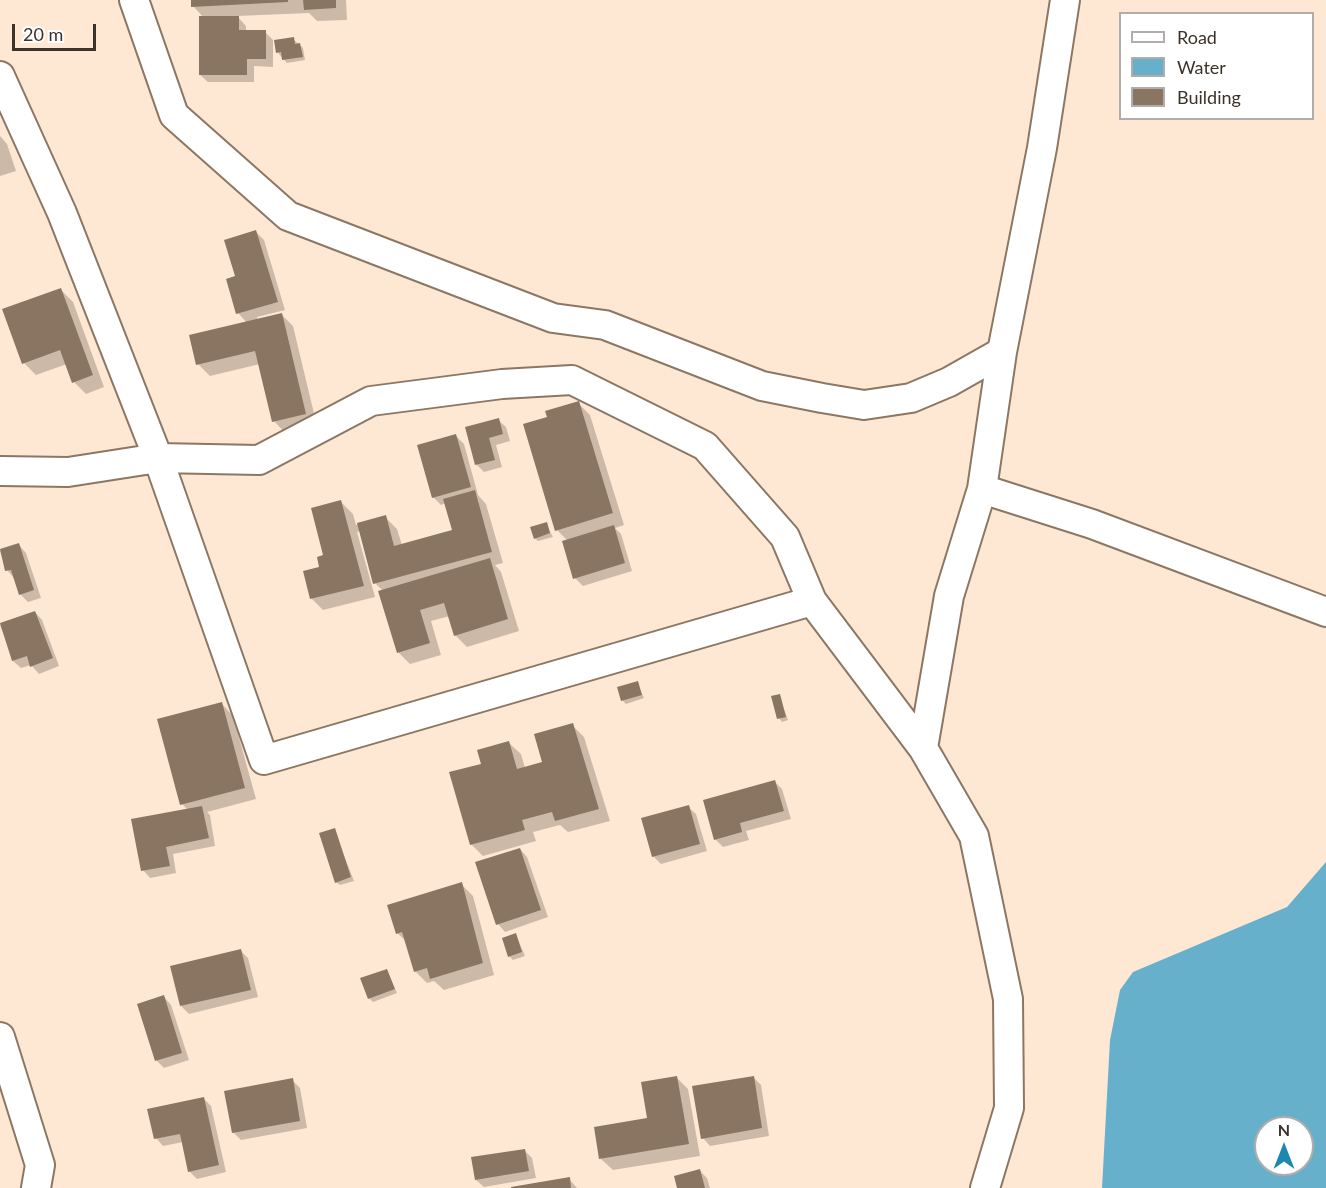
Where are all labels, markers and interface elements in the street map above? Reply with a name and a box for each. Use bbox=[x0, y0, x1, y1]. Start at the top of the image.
scale bar bbox=[15, 12, 99, 50]
legend bbox=[1119, 12, 1314, 120]
text: 20 m bbox=[23, 23, 63, 45]
text: Road bbox=[1177, 26, 1217, 48]
text: Water bbox=[1177, 56, 1226, 78]
text: Building bbox=[1177, 86, 1241, 108]
north arrow bbox=[1254, 1116, 1314, 1176]
text: N bbox=[1278, 1120, 1290, 1139]

